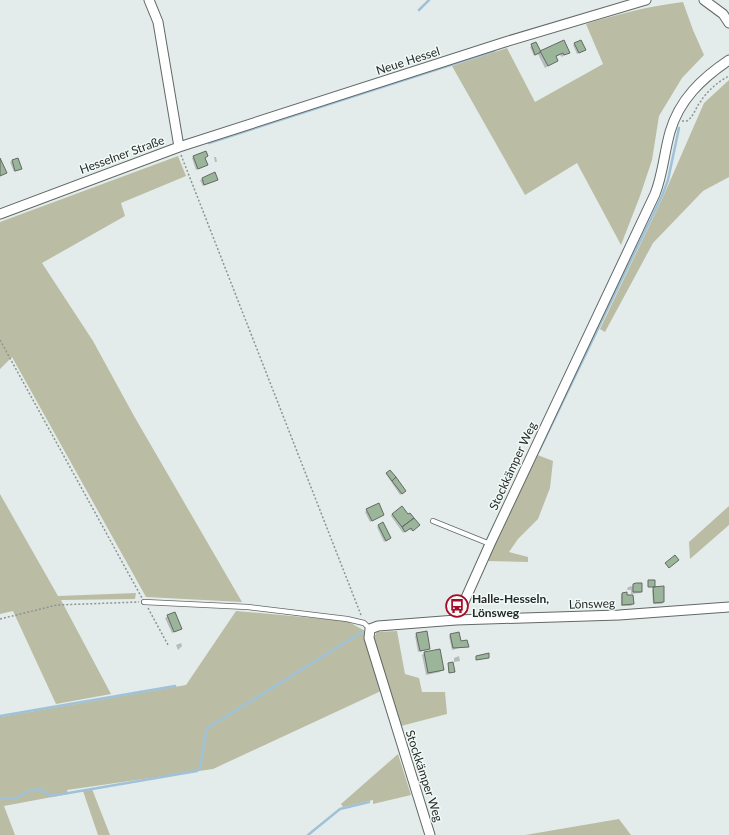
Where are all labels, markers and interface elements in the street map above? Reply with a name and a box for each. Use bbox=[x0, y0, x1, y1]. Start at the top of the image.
street label: Neue Hessel bbox=[374, 43, 442, 78]
street label: Hesselner Straße bbox=[77, 132, 166, 177]
street label: Stockkämper Weg bbox=[486, 419, 540, 512]
place label: Halle-Hesseln, Lönsweg bbox=[472, 591, 549, 620]
bus stop icon: Halle-Hesseln, Lönsweg bbox=[444, 593, 470, 619]
street label: Lönsweg bbox=[569, 595, 615, 612]
street label: Stockkämper Weg bbox=[403, 728, 446, 824]

